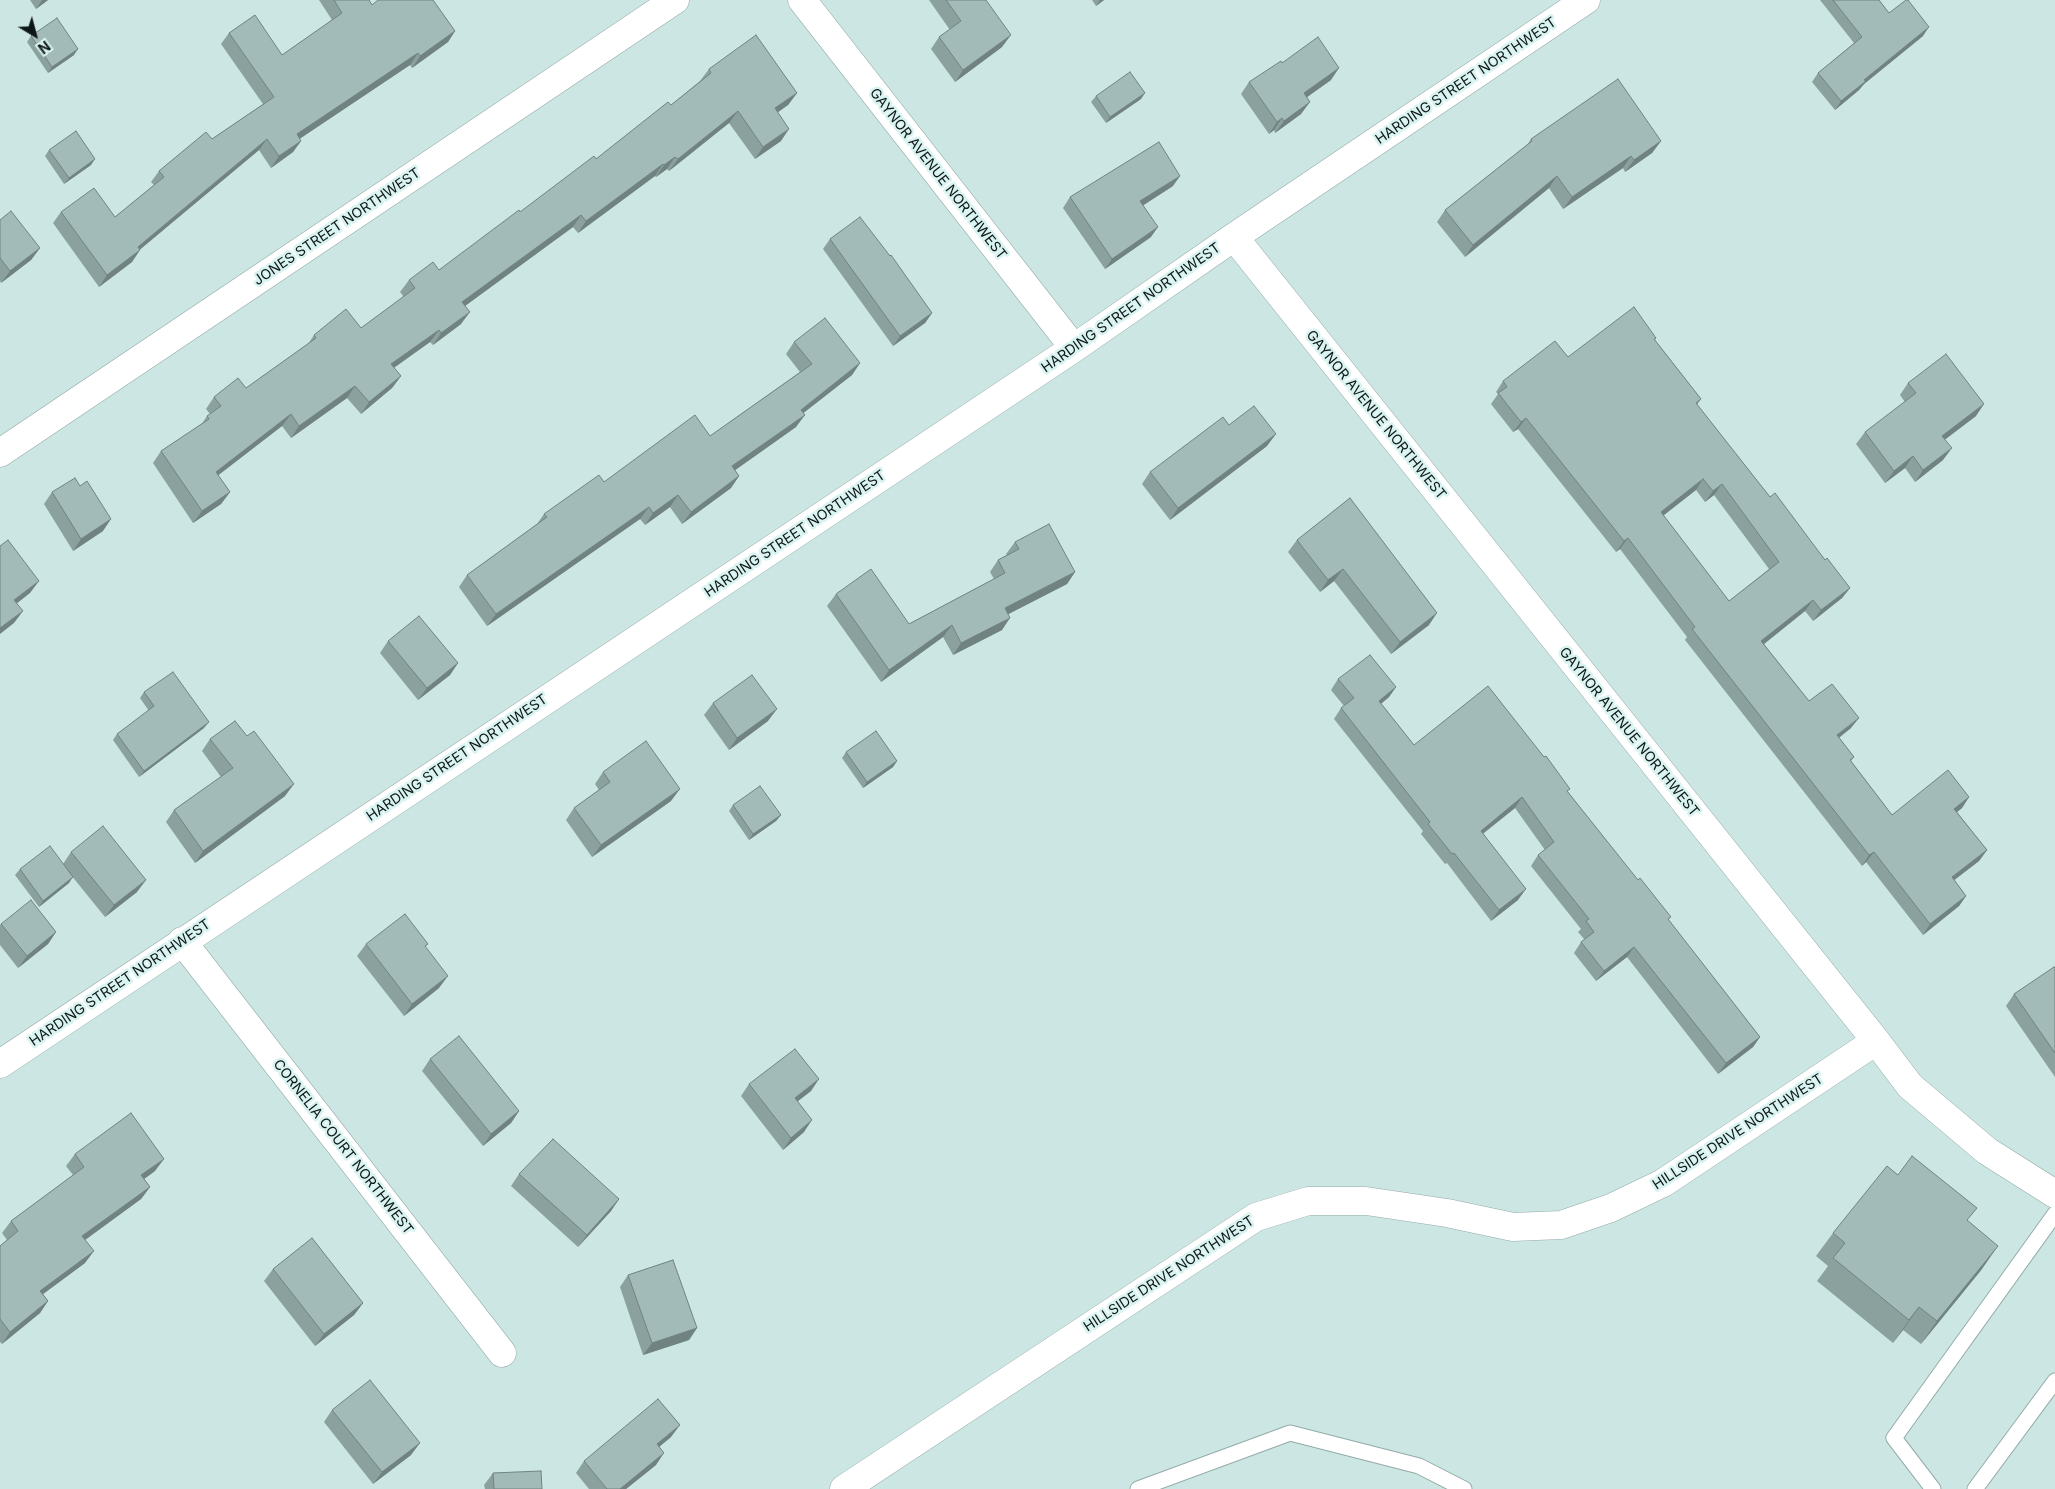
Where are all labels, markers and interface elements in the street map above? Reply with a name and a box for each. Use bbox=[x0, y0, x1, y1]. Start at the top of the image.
north arrow bbox=[10, 10, 60, 60]
street label: HARDING STREET NORTHWEST bbox=[1372, 14, 1560, 148]
text: N bbox=[35, 37, 54, 57]
street label: GAYNOR AVENUE NORTHWEST bbox=[866, 85, 1010, 263]
street label: JONES STREET NORTHWEST bbox=[250, 165, 424, 289]
street label: HARDING STREET NORTHWEST bbox=[1038, 240, 1224, 376]
street label: GAYNOR AVENUE NORTHWEST bbox=[1303, 327, 1449, 503]
street label: HARDING STREET NORTHWEST bbox=[701, 467, 889, 601]
street label: GAYNOR AVENUE NORTHWEST bbox=[1556, 644, 1702, 820]
street label: HARDING STREET NORTHWEST bbox=[363, 691, 551, 825]
street label: HARDING STREET NORTHWEST bbox=[26, 916, 214, 1050]
street label: CORNELIA COURT NORTHWEST bbox=[269, 1056, 417, 1238]
street label: HILLSIDE DRIVE NORTHWEST bbox=[1650, 1070, 1826, 1194]
street label: HILLSIDE DRIVE NORTHWEST bbox=[1081, 1212, 1257, 1336]

